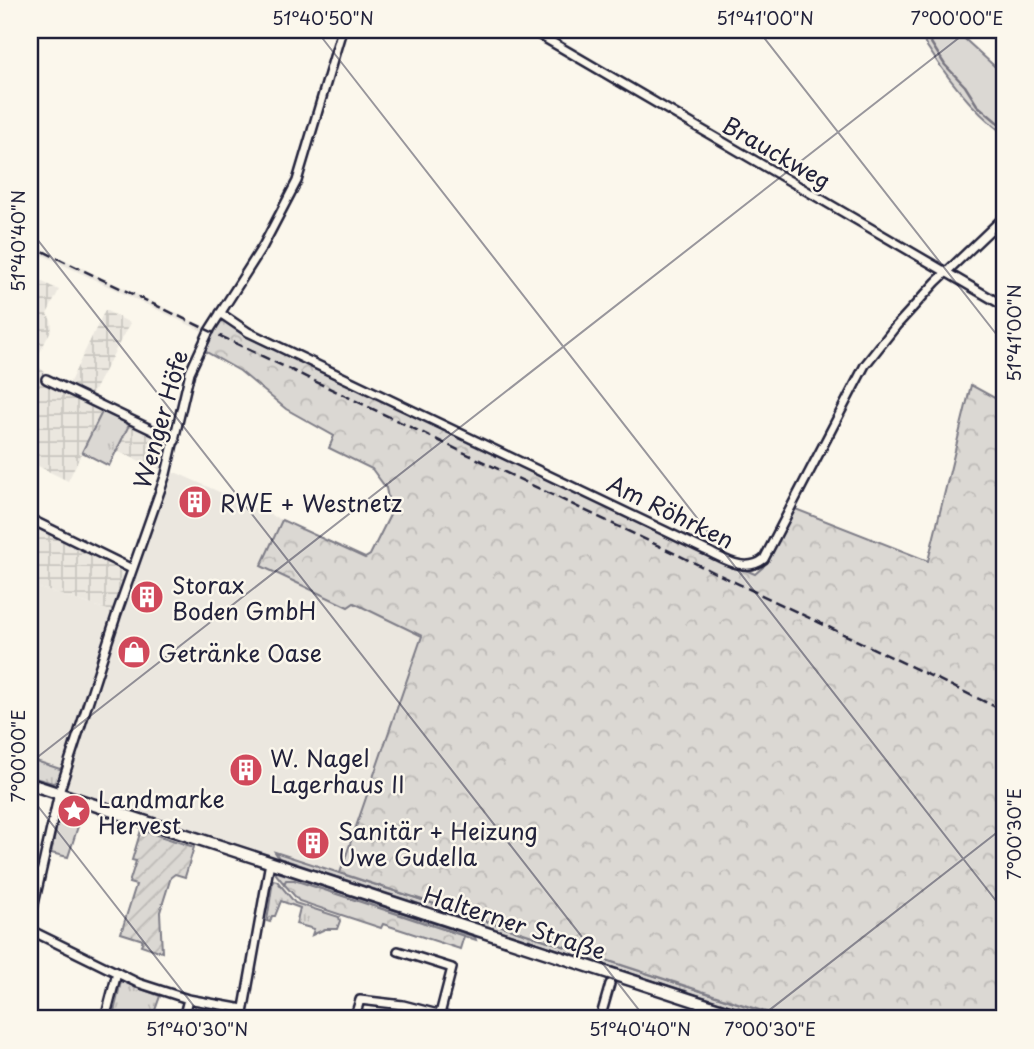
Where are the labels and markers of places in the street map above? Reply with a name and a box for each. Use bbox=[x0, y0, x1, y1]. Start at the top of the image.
building icon: RWE + Westnetz bbox=[176, 483, 214, 521]
place label: RWE + Westnetz bbox=[220, 485, 402, 520]
place label: Storax Boden GmbH bbox=[172, 567, 316, 628]
building icon: Storax Boden GmbH bbox=[128, 578, 166, 616]
shop icon: Getränke Oase bbox=[115, 633, 153, 671]
place label: Getränke Oase bbox=[158, 635, 322, 670]
place label: W. Nagel Lagerhaus II bbox=[270, 740, 405, 801]
building icon: W. Nagel Lagerhaus II bbox=[227, 751, 265, 789]
place label: Landmarke Hervest bbox=[98, 781, 225, 842]
place icon: Landmarke Hervest bbox=[55, 792, 93, 830]
place label: Sanitär + Heizung Uwe Gudella bbox=[338, 813, 538, 874]
building icon: Sanitär + Heizung Uwe Gudella bbox=[294, 824, 332, 862]

